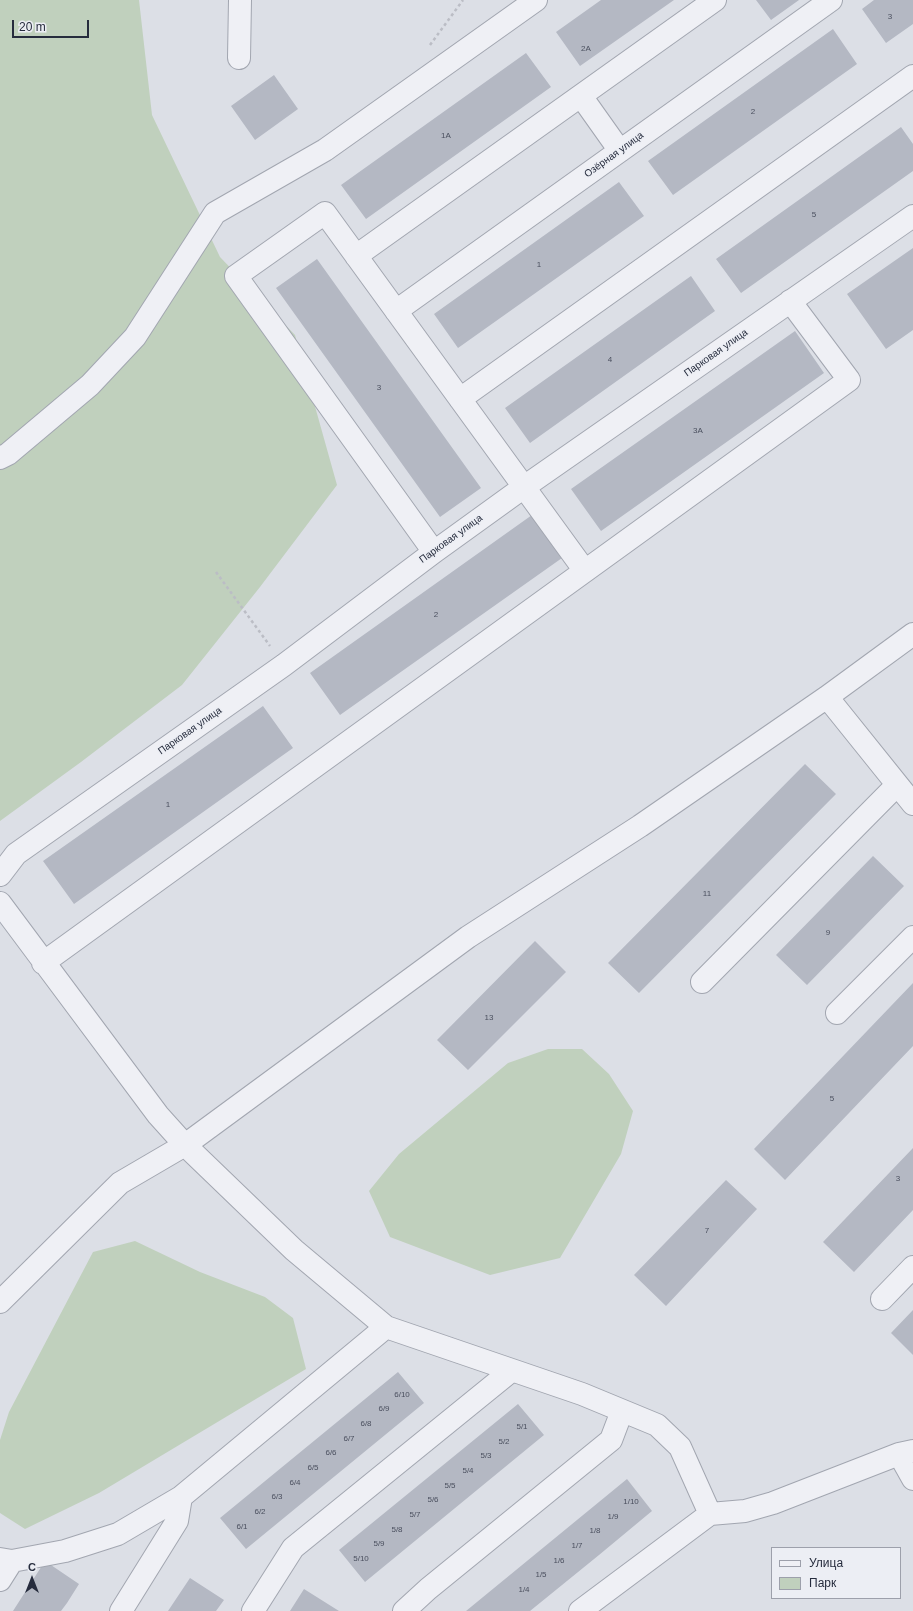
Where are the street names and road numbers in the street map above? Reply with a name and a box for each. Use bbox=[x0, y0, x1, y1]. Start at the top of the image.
street label: Озёрная улица bbox=[582, 129, 646, 181]
street label: Парковая улица bbox=[682, 327, 750, 379]
street label: Парковая улица bbox=[417, 512, 485, 566]
street label: Парковая улица bbox=[156, 705, 224, 757]

